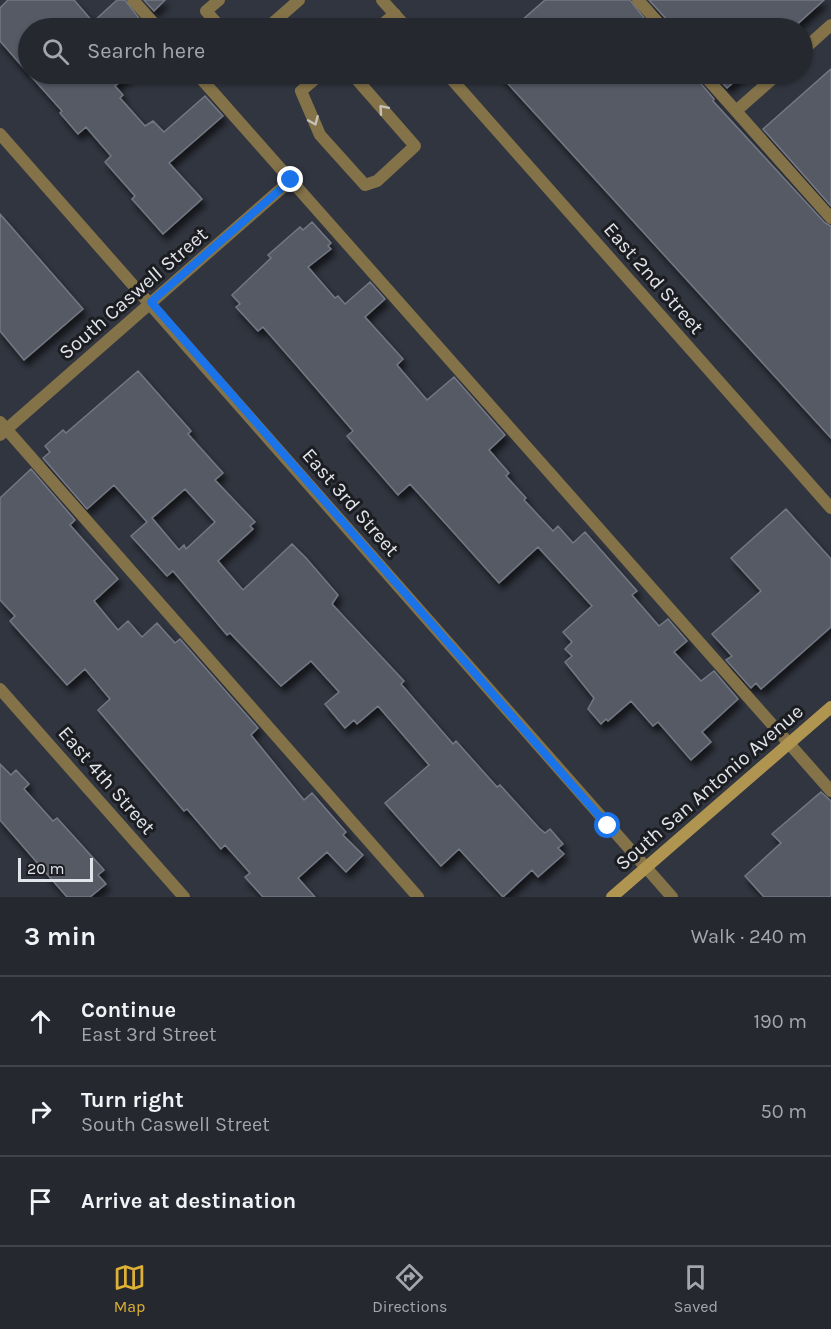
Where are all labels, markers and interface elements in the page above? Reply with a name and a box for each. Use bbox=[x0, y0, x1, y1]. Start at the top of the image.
search box bbox=[18, 18, 813, 84]
icon: search bbox=[39, 35, 72, 68]
text: Search here bbox=[87, 38, 205, 64]
one-way arrow bbox=[379, 105, 390, 116]
one-way arrow bbox=[307, 114, 319, 125]
route end bbox=[277, 166, 303, 192]
street label: East 2nd Street bbox=[599, 218, 709, 339]
street label: South Caswell Street bbox=[55, 222, 212, 364]
street label: East 3rd Street bbox=[297, 444, 404, 561]
street label: South San Antonio Avenue bbox=[611, 700, 808, 875]
street label: East 4th Street bbox=[54, 722, 160, 839]
route start bbox=[594, 812, 620, 838]
scale bar bbox=[18, 855, 93, 882]
text: 20 m bbox=[27, 859, 65, 878]
text: 3 min bbox=[24, 921, 96, 952]
text: Walk · 240 m bbox=[691, 925, 807, 948]
text: Continue bbox=[81, 997, 176, 1023]
icon: ahead bbox=[24, 1005, 57, 1038]
text: 190 m bbox=[753, 1010, 807, 1033]
text: East 3rd Street bbox=[81, 1023, 217, 1046]
text: Turn right bbox=[81, 1087, 184, 1113]
icon: right bbox=[24, 1095, 57, 1128]
text: 50 m bbox=[760, 1100, 807, 1123]
text: South Caswell Street bbox=[81, 1113, 270, 1136]
icon: arrive bbox=[24, 1185, 57, 1218]
text: Arrive at destination bbox=[81, 1188, 296, 1214]
tab: Map bbox=[113, 1261, 146, 1316]
tab: Directions bbox=[372, 1261, 447, 1316]
tab: Saved bbox=[674, 1261, 718, 1316]

